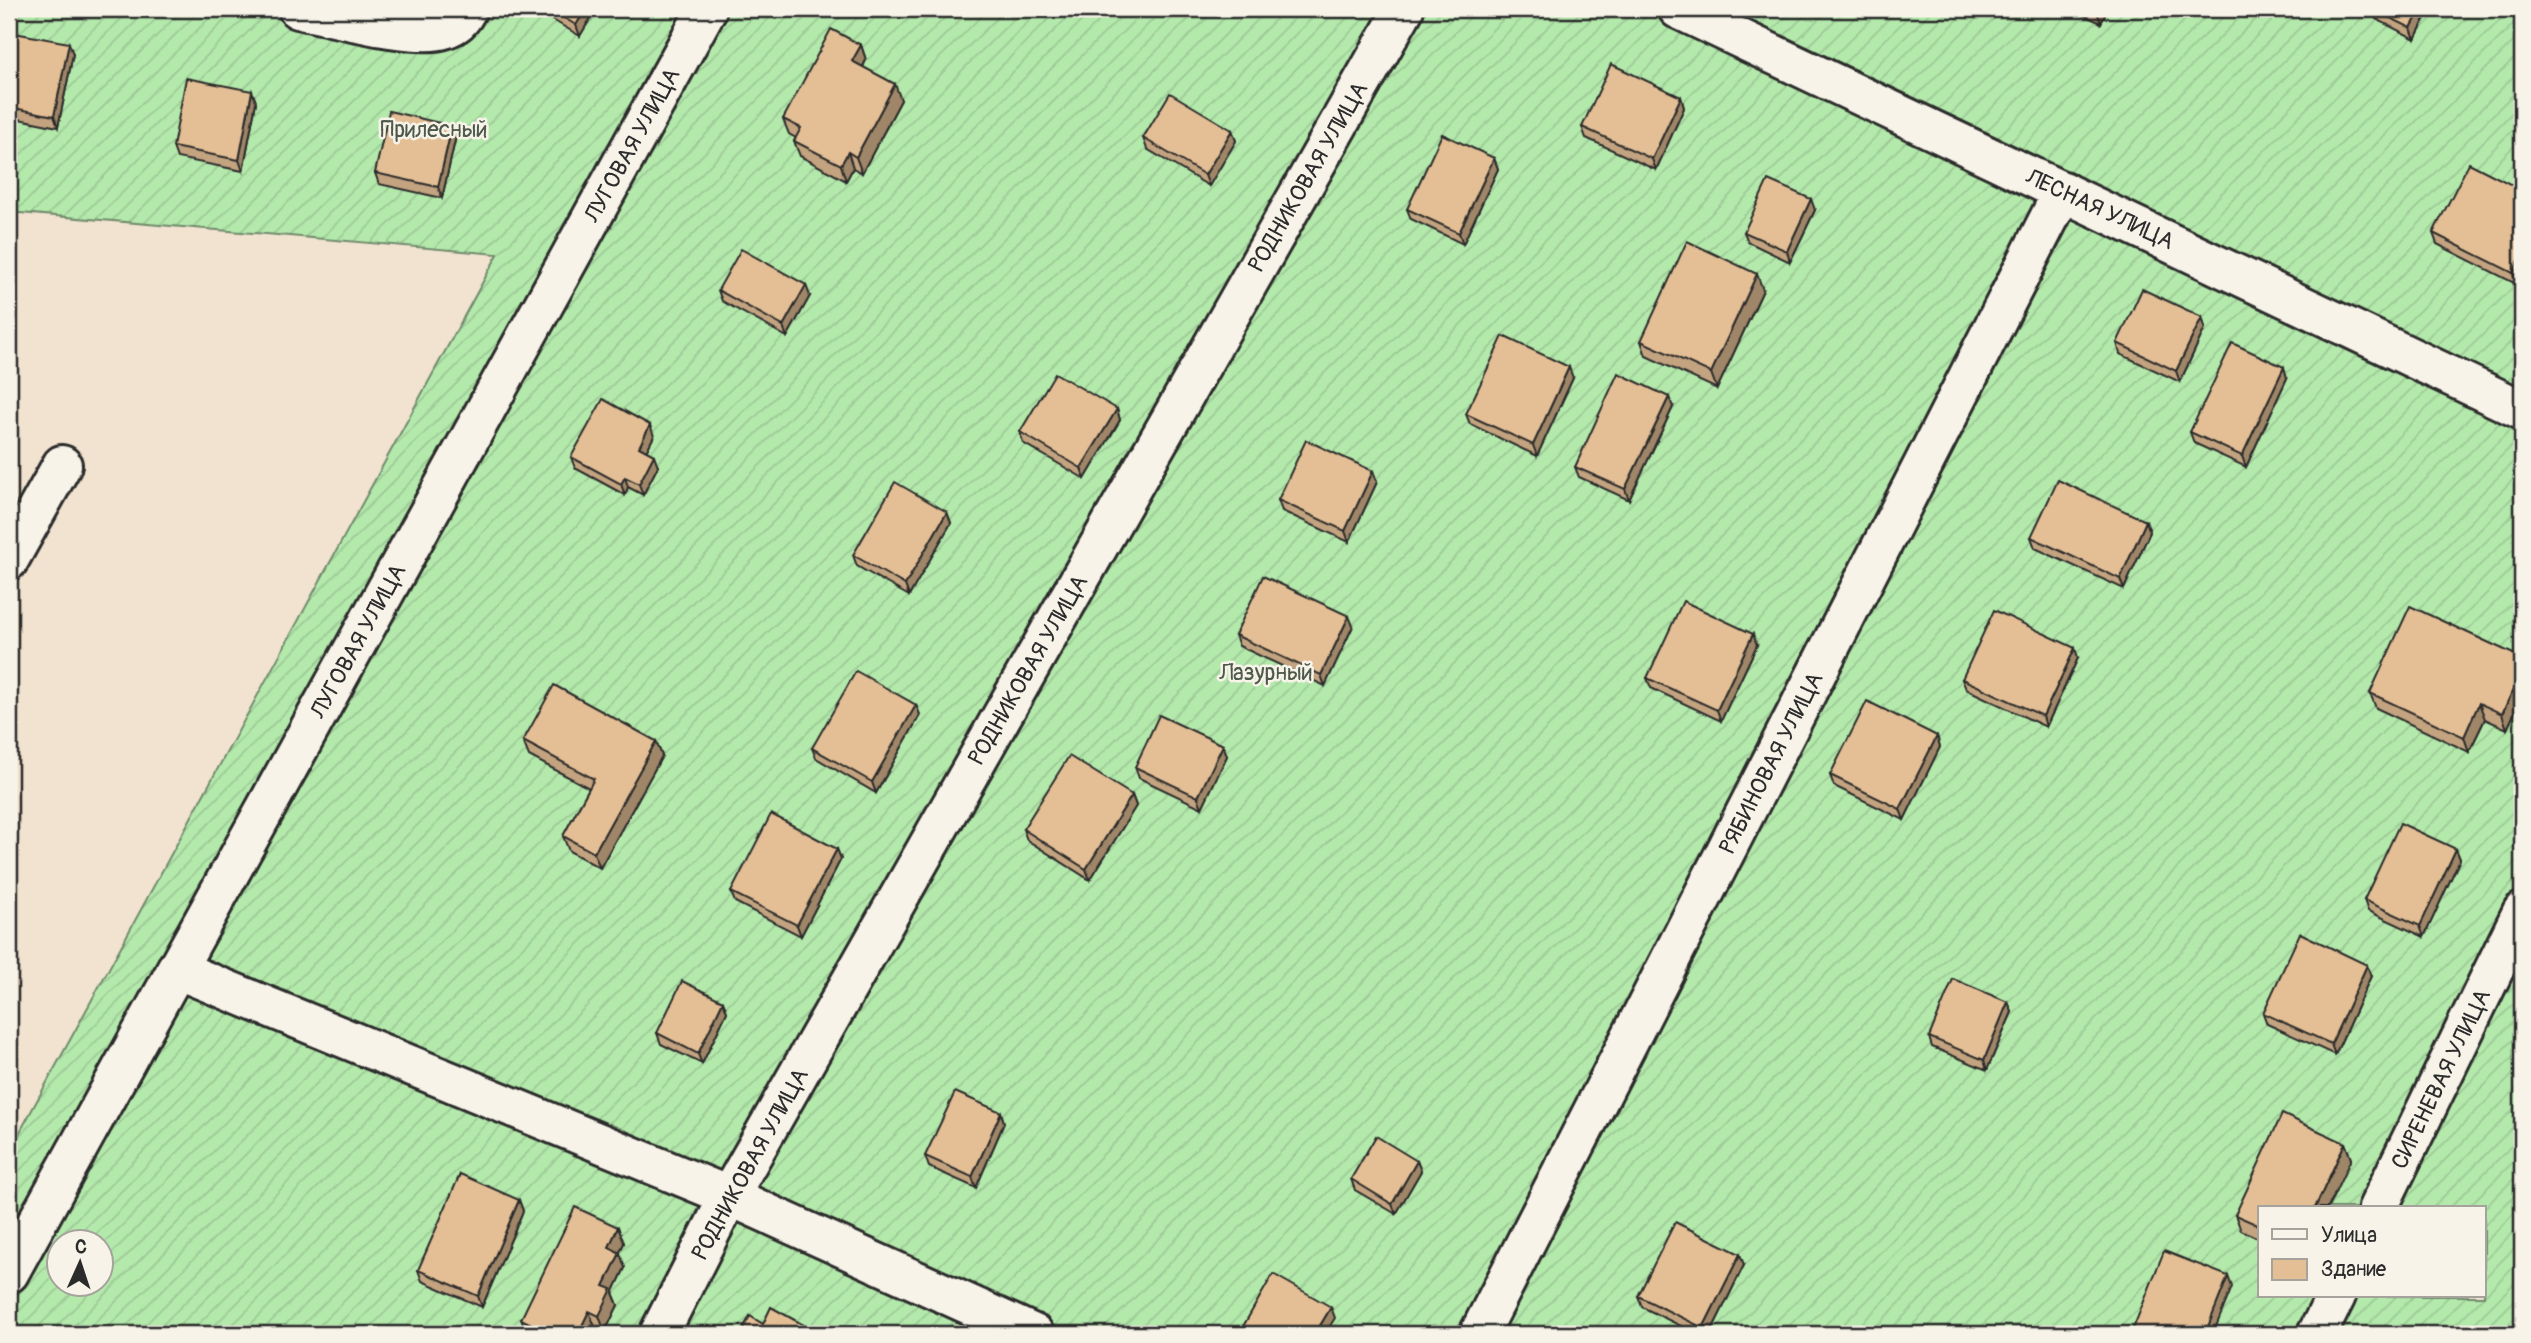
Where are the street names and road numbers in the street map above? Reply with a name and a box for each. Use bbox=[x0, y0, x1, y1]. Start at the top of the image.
street label: ЛУГОВАЯ УЛИЦА bbox=[577, 63, 686, 228]
street label: РОДНИКОВАЯ УЛИЦА bbox=[1242, 77, 1374, 277]
street label: ЛЕСНАЯ УЛИЦА bbox=[2020, 162, 2179, 256]
street label: ЛУГОВАЯ УЛИЦА bbox=[303, 559, 412, 724]
street label: РОДНИКОВАЯ УЛИЦА bbox=[962, 570, 1094, 770]
street label: РЯБИНОВАЯ УЛИЦА bbox=[1713, 667, 1829, 859]
street label: СИРЕНЕВАЯ УЛИЦА bbox=[2385, 984, 2497, 1174]
street label: РОДНИКОВАЯ УЛИЦА bbox=[685, 1063, 815, 1265]

